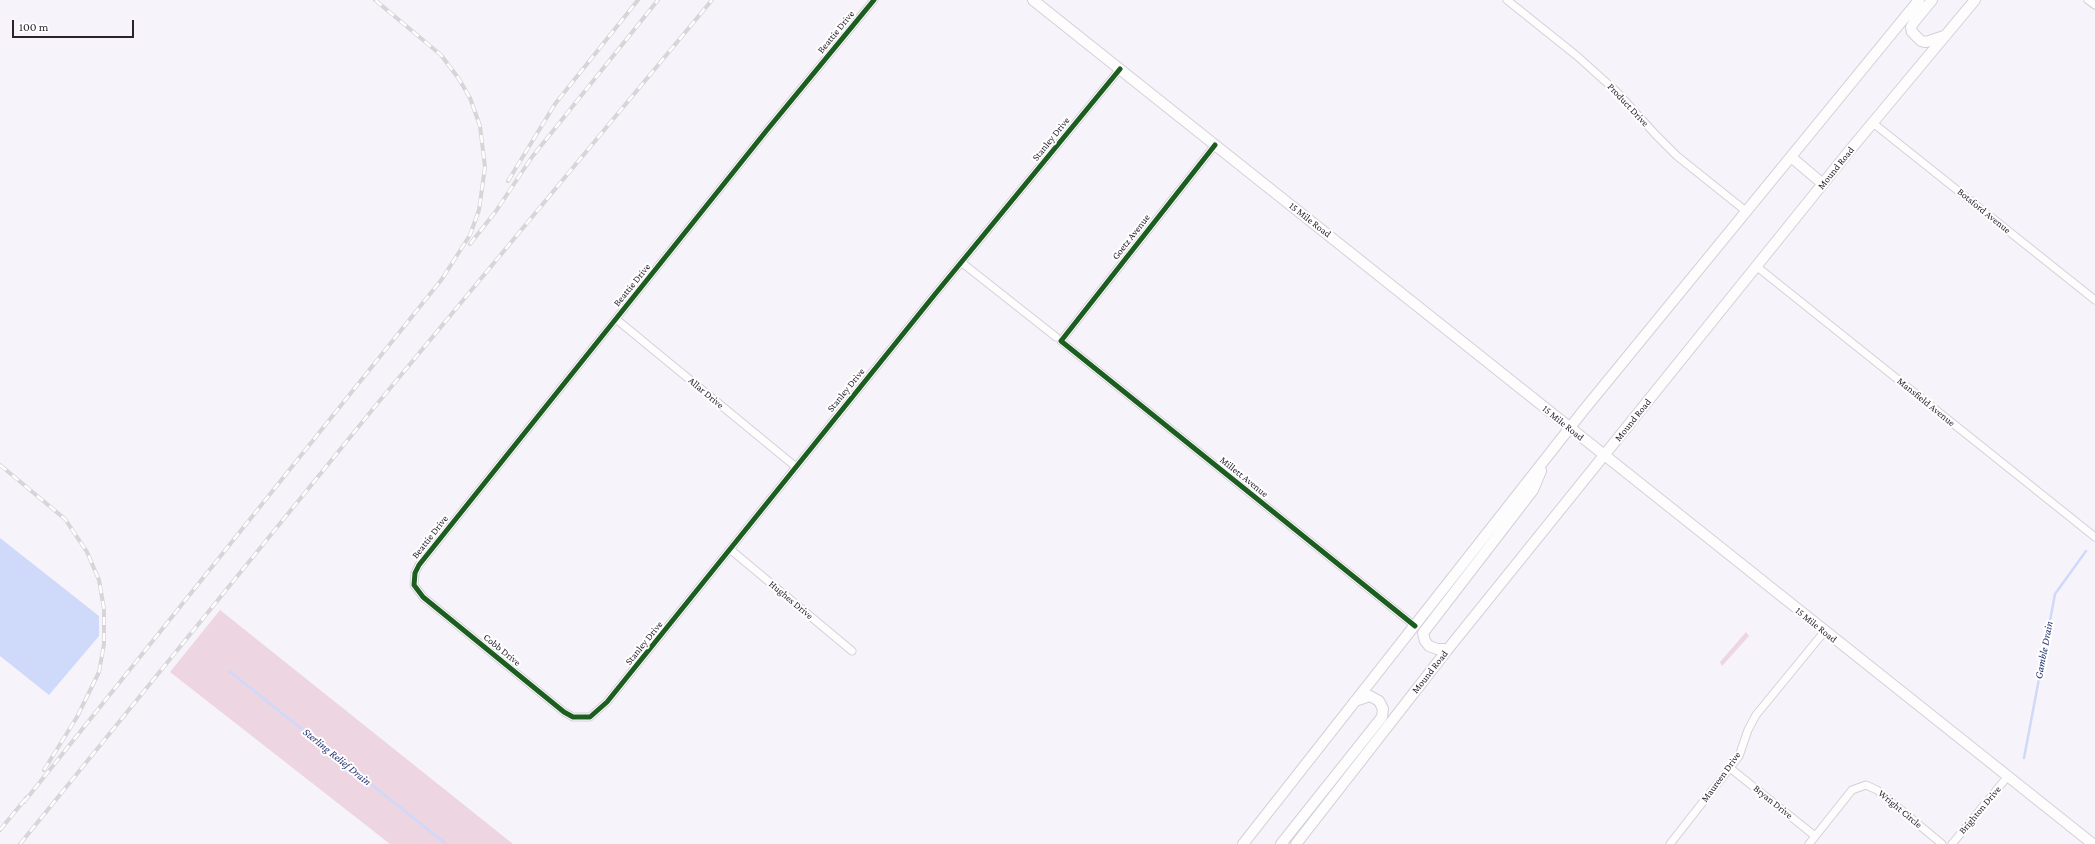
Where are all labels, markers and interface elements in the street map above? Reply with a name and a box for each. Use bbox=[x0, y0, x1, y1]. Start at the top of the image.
street label: Beattie Drive bbox=[815, 8, 857, 56]
scale bar bbox=[14, 12, 136, 38]
text: 100 m bbox=[19, 20, 48, 34]
street label: Product Drive bbox=[1605, 81, 1651, 129]
street label: Stanley Drive bbox=[1030, 115, 1072, 163]
street label: Mound Road bbox=[1815, 144, 1857, 192]
street label: Botsford Avenue bbox=[1955, 186, 2013, 236]
street label: 15 Mile Road bbox=[1287, 200, 1333, 240]
street label: Goetz Avenue bbox=[1109, 212, 1153, 262]
street label: Beattie Drive bbox=[611, 261, 653, 309]
street label: Stanley Drive bbox=[825, 366, 867, 414]
street label: Allar Drive bbox=[686, 375, 726, 411]
street label: Mansfield Avenue bbox=[1895, 375, 1957, 429]
street label: Mound Road bbox=[1612, 396, 1654, 444]
street label: 15 Mile Road bbox=[1540, 403, 1586, 443]
street label: Millett Avenue bbox=[1217, 454, 1271, 500]
street label: Beattie Drive bbox=[409, 513, 451, 561]
street label: Hughes Drive bbox=[766, 578, 816, 622]
street label: 15 Mile Road bbox=[1793, 605, 1839, 645]
street label: Stanley Drive bbox=[623, 619, 665, 667]
water label: Gamble Drain bbox=[2032, 620, 2056, 680]
street label: Cobb Drive bbox=[481, 631, 523, 669]
street label: Mound Road bbox=[1409, 648, 1451, 696]
water label: Sterling Relief Drain bbox=[300, 725, 374, 789]
street label: Maureen Drive bbox=[1699, 749, 1743, 805]
street label: Bryan Drive bbox=[1751, 782, 1795, 822]
street label: Brighton Drive bbox=[1956, 784, 2004, 836]
street label: Wright Circle bbox=[1876, 787, 1924, 831]

